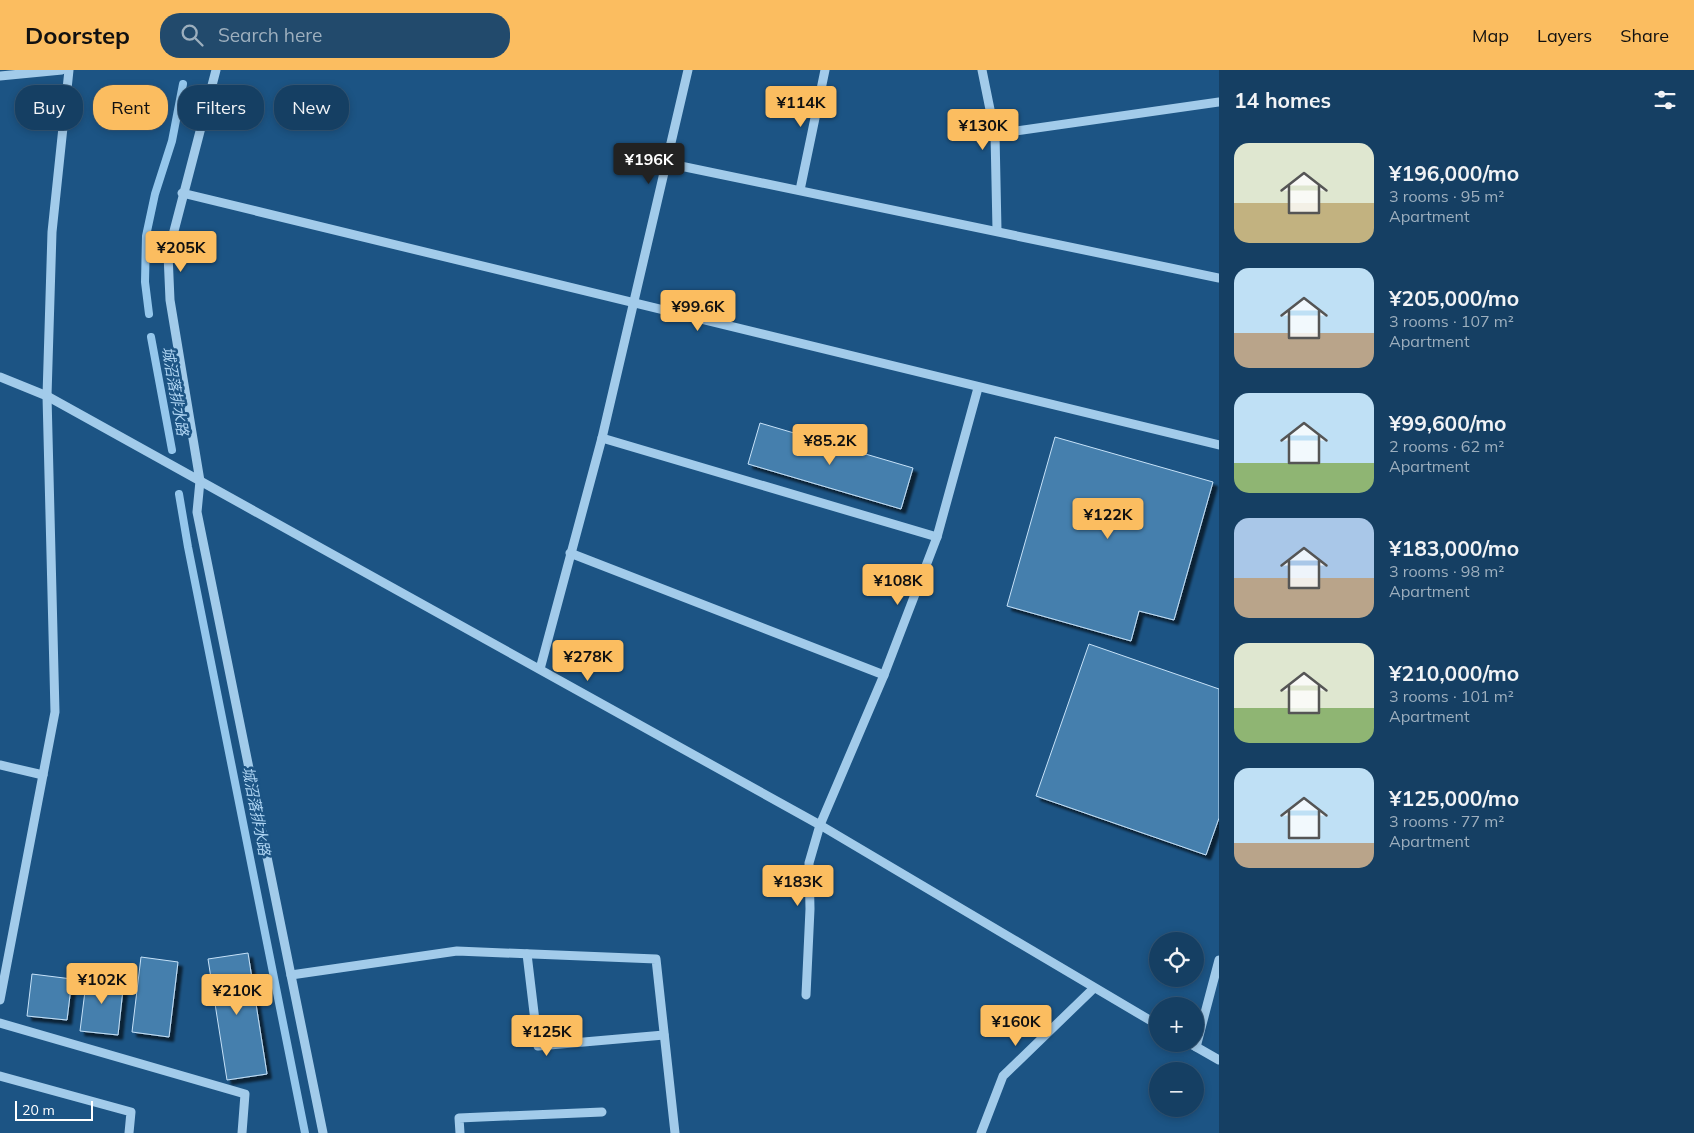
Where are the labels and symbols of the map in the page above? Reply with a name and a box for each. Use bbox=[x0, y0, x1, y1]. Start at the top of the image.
pin: ¥114K bbox=[766, 85, 836, 128]
pin: ¥130K bbox=[948, 108, 1018, 151]
pin: ¥196K bbox=[614, 142, 684, 185]
pin: ¥205K bbox=[146, 230, 216, 273]
pin: ¥99.6K bbox=[657, 290, 739, 332]
water label: 城沼落排水路 bbox=[158, 345, 193, 439]
pin: ¥85.2K bbox=[789, 424, 871, 466]
pin: ¥122K bbox=[1073, 498, 1143, 540]
pin: ¥108K bbox=[863, 564, 933, 606]
pin: ¥278K bbox=[553, 640, 623, 682]
water label: 城沼落排水路 bbox=[239, 765, 275, 859]
pin: ¥183K bbox=[763, 864, 833, 907]
pin: ¥102K bbox=[67, 962, 137, 1005]
pin: ¥210K bbox=[202, 974, 272, 1016]
pin: ¥160K bbox=[981, 1004, 1051, 1047]
pin: ¥125K bbox=[512, 1014, 582, 1057]
scale bar bbox=[15, 1098, 92, 1121]

